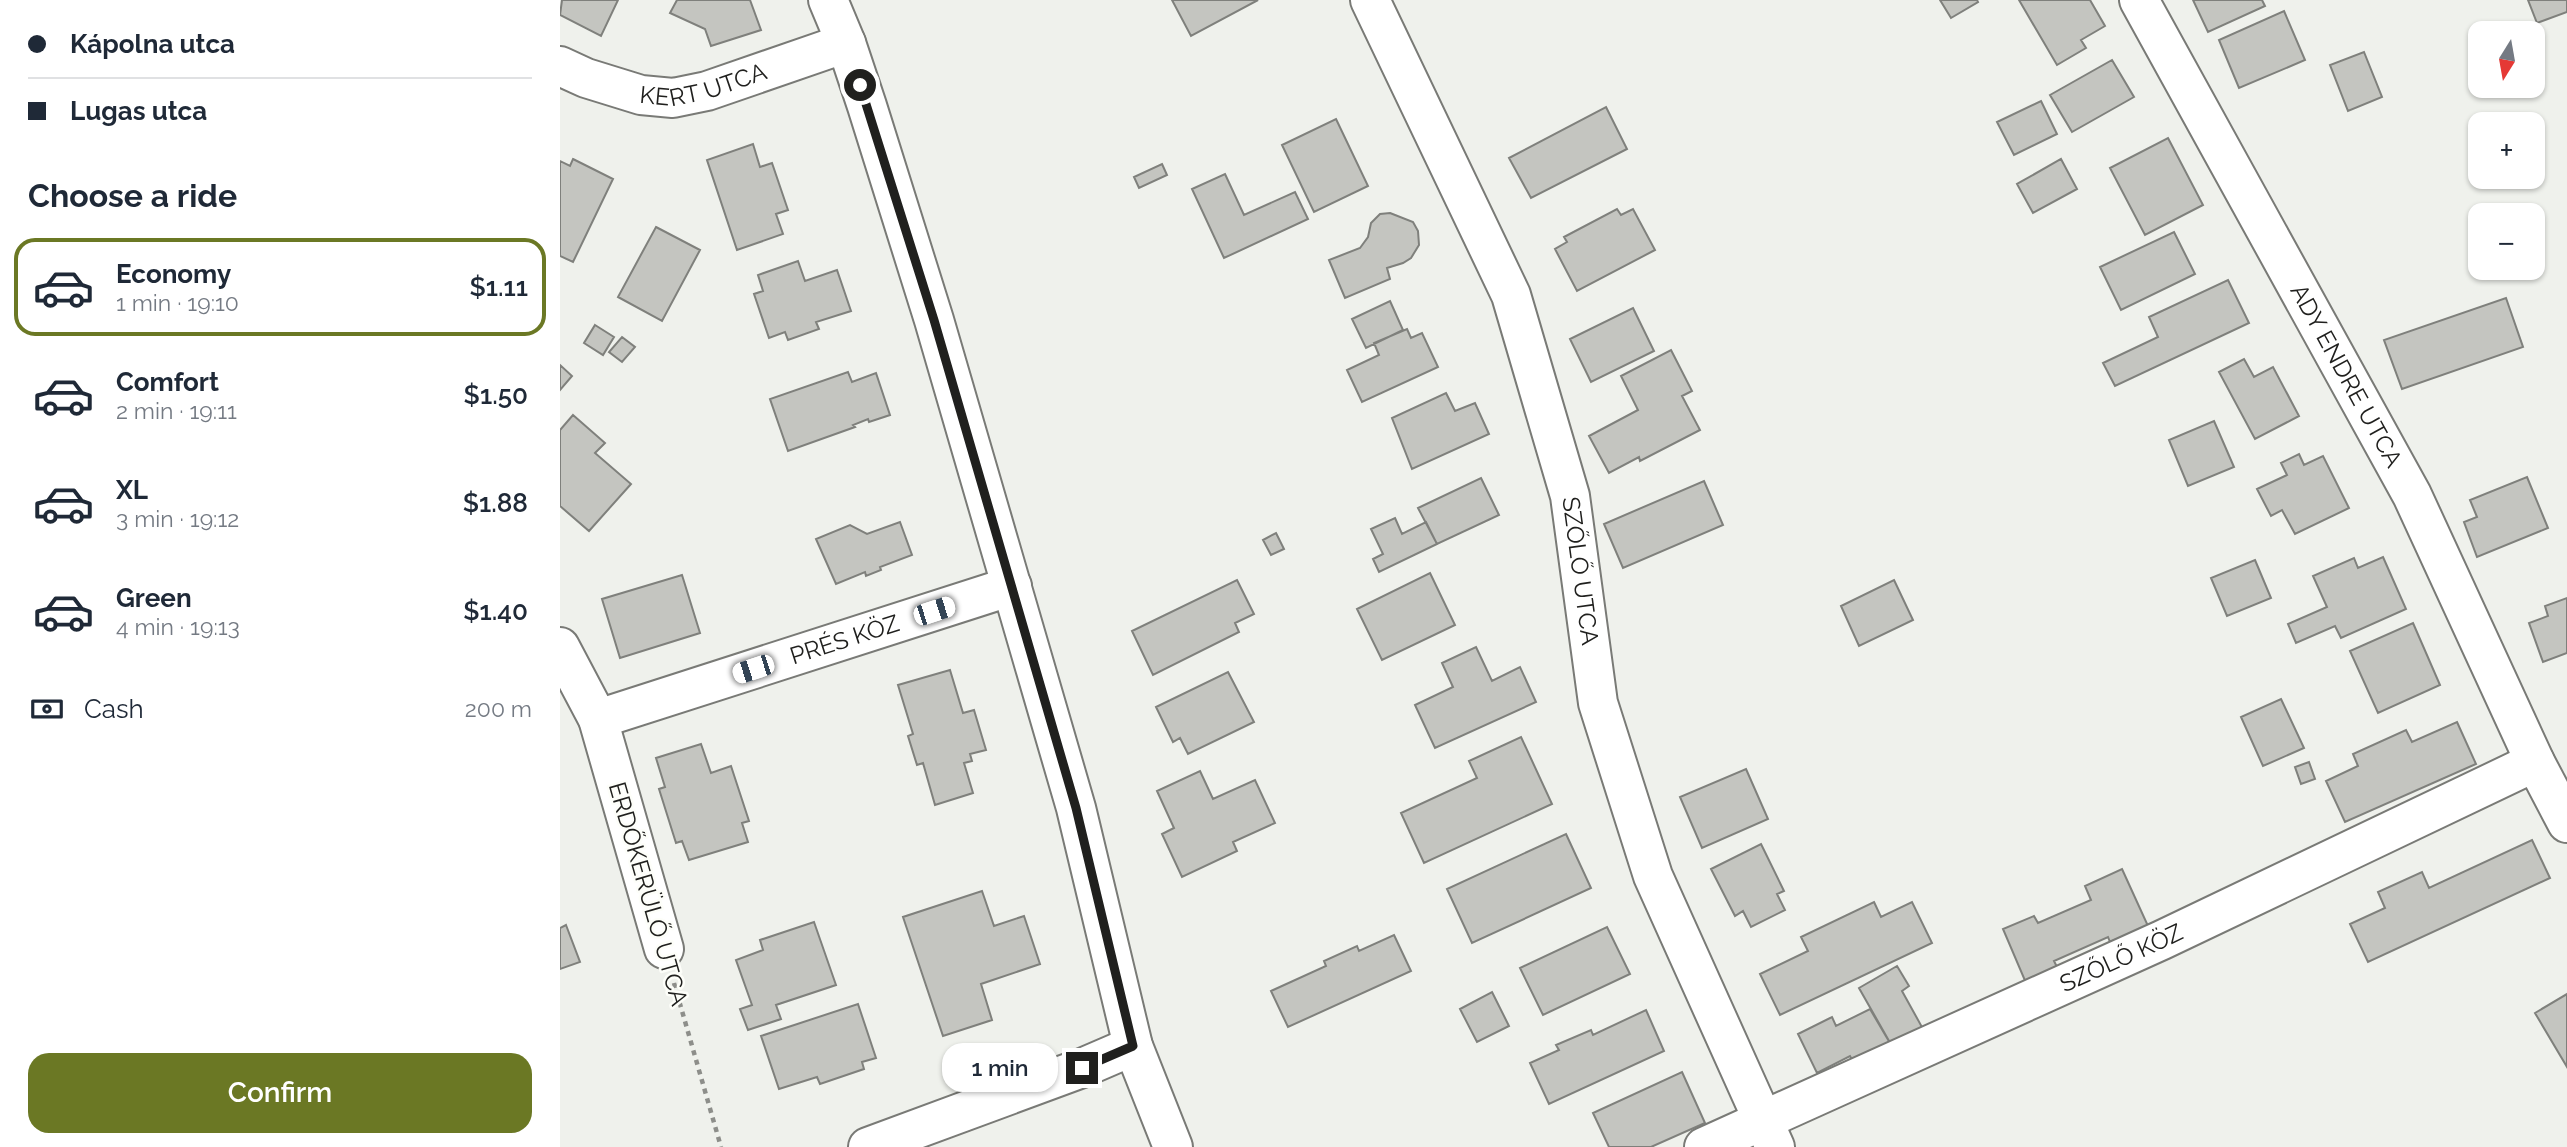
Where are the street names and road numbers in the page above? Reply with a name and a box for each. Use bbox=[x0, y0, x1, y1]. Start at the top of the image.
street label: KERT UTCA bbox=[638, 57, 770, 112]
street label: ADY ENDRE UTCA bbox=[2285, 279, 2409, 472]
street label: SZŐLŐ UTCA bbox=[1556, 495, 1605, 647]
street label: PRÉS KÖZ bbox=[786, 608, 903, 670]
street label: ERDŐKERÜLŐ UTCA bbox=[603, 779, 694, 1009]
street label: SZŐLŐ KÖZ bbox=[2055, 917, 2187, 998]

